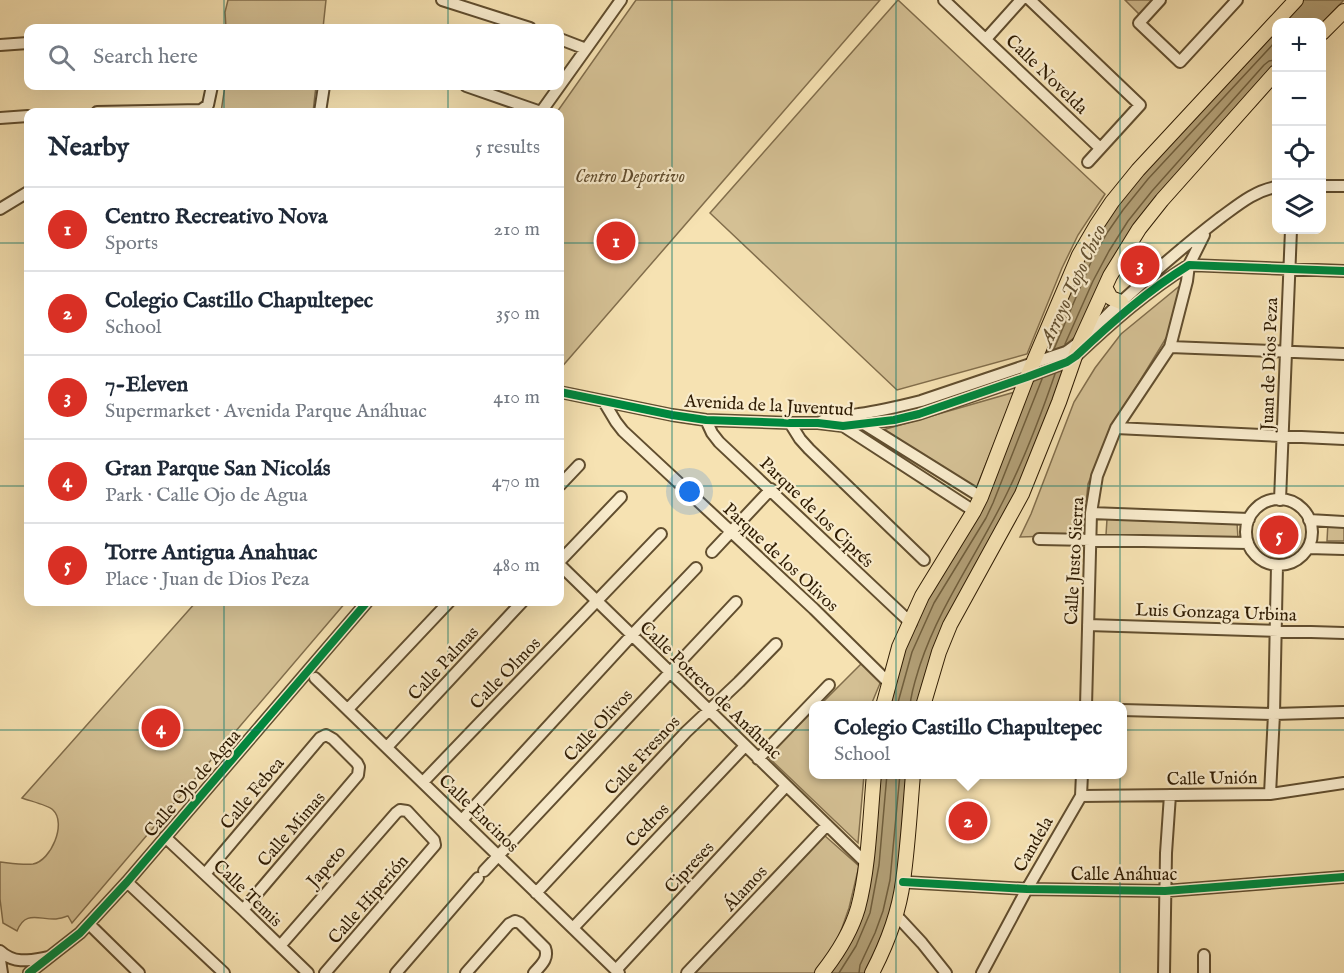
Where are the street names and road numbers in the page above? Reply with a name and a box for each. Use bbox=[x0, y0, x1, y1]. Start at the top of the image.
street label: Calle Novelda bbox=[1000, 30, 1092, 120]
street label: Juan de Dios Peza bbox=[1257, 297, 1284, 433]
street label: Avenida de la Juventud bbox=[683, 391, 854, 422]
street label: Parque de los Ciprés bbox=[754, 453, 878, 573]
street label: Calle Justo Sierra bbox=[1061, 496, 1090, 626]
street label: Parque de los Olivos bbox=[717, 499, 843, 618]
street label: Luis Gonzaga Urbina bbox=[1135, 599, 1297, 628]
street label: Calle Potrero de Anáhuac bbox=[634, 617, 786, 765]
street label: Calle Palmas bbox=[404, 622, 484, 706]
street label: Calle Olmos bbox=[466, 633, 546, 715]
street label: Calle Olivos bbox=[560, 685, 639, 767]
street label: Calle Fresnos bbox=[600, 711, 686, 801]
street label: Calle Ojo de Agua bbox=[140, 725, 247, 843]
street label: Calle Febea bbox=[216, 753, 290, 835]
street label: Calle Unión bbox=[1166, 767, 1258, 792]
street label: Calle Encinos bbox=[433, 770, 523, 858]
street label: Calle Mimas bbox=[253, 788, 331, 872]
street label: Cedros bbox=[621, 799, 675, 853]
street label: Candela bbox=[1009, 812, 1060, 877]
street label: Cipreses bbox=[660, 837, 720, 899]
street label: Japeto bbox=[301, 841, 352, 894]
street label: Calle Hiperión bbox=[324, 850, 415, 950]
street label: Calle Temis bbox=[208, 855, 286, 933]
street label: Álamos bbox=[717, 860, 773, 918]
street label: Calle Anáhuac bbox=[1071, 864, 1177, 887]

